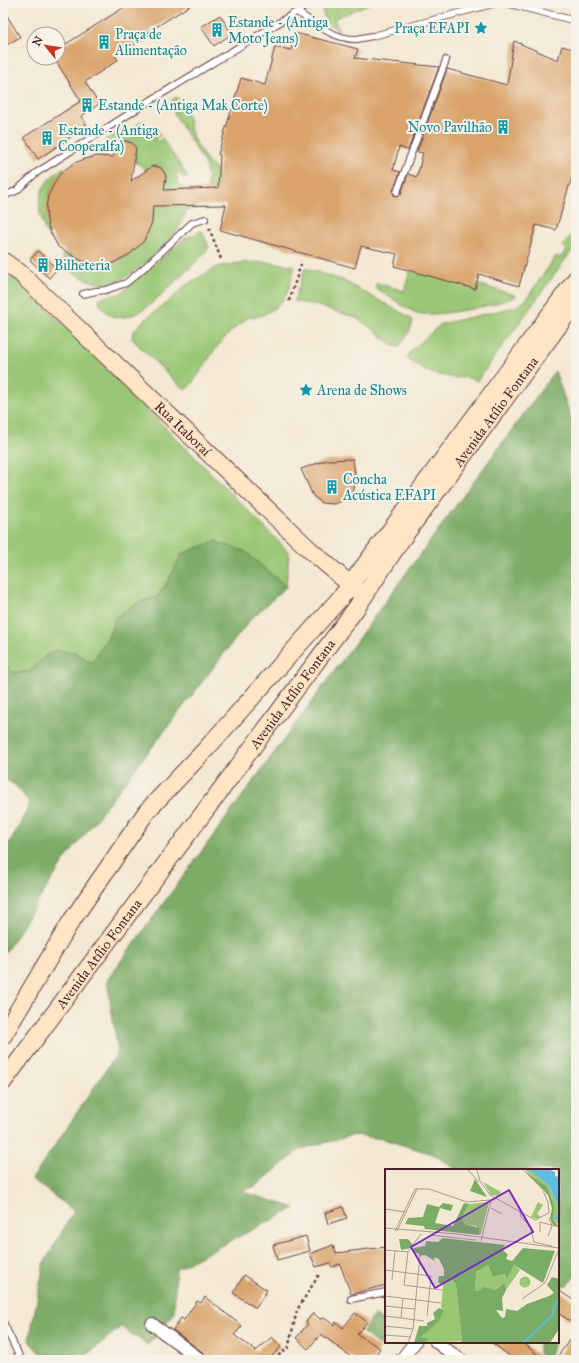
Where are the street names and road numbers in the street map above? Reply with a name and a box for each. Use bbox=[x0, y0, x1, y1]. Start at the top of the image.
street label: Avenida Atílio Fontana bbox=[449, 353, 542, 471]
street label: Rua Itaboraí bbox=[151, 398, 215, 461]
street label: Avenida Atílio Fontana bbox=[246, 636, 339, 753]
street label: Avenida Atílio Fontana bbox=[52, 896, 145, 1013]

